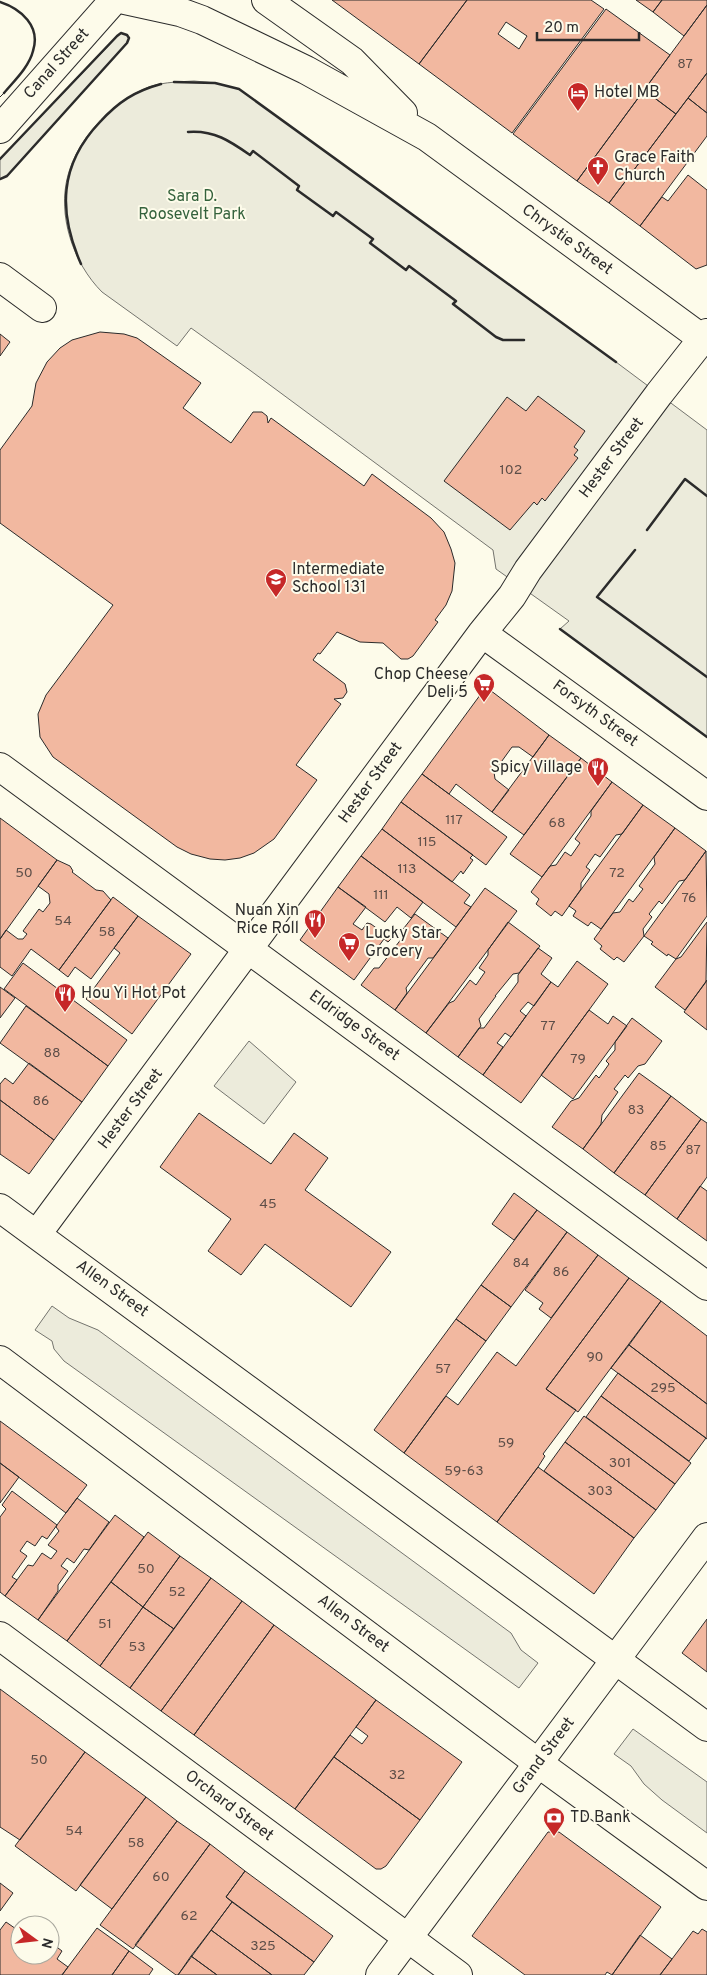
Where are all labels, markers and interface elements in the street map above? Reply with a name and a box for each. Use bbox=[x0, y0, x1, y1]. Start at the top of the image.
scale bar bbox=[537, 10, 640, 42]
text: 20 m bbox=[544, 19, 579, 38]
street label: Canal Street bbox=[20, 24, 94, 104]
house number: 87 bbox=[677, 56, 693, 73]
hotel icon: Hotel MB bbox=[566, 81, 590, 112]
place label: Hotel MB bbox=[594, 83, 660, 103]
place label: Grace Faith Church bbox=[614, 148, 695, 186]
church icon: Grace Faith Church bbox=[586, 155, 610, 186]
park label: Sara D. Roosevelt Park bbox=[138, 187, 246, 225]
street label: Chrystie Street bbox=[518, 200, 616, 280]
street label: Hester Street bbox=[575, 414, 649, 502]
house number: 102 bbox=[500, 462, 522, 479]
place label: Intermediate School 131 bbox=[292, 560, 385, 598]
school or university icon: Intermediate School 131 bbox=[264, 567, 288, 598]
place label: Chop Cheese Deli 5 bbox=[374, 665, 468, 703]
supermarket icon: Chop Cheese Deli 5 bbox=[472, 672, 496, 703]
street label: Forsyth Street bbox=[548, 676, 642, 752]
street label: Hester Street bbox=[335, 738, 407, 828]
restaurant icon: Spicy Village bbox=[586, 756, 610, 787]
place label: Spicy Village bbox=[491, 758, 582, 778]
house number: 117 bbox=[445, 812, 463, 829]
house number: 68 bbox=[549, 815, 565, 832]
house number: 115 bbox=[417, 834, 437, 851]
house number: 113 bbox=[398, 861, 416, 878]
house number: 50 bbox=[15, 865, 33, 882]
house number: 72 bbox=[609, 865, 625, 882]
house number: 111 bbox=[373, 887, 389, 904]
house number: 76 bbox=[682, 890, 696, 907]
place label: Nuan Xin Rice Roll bbox=[235, 901, 299, 939]
restaurant icon: Nuan Xin Rice Roll bbox=[303, 908, 327, 939]
house number: 54 bbox=[54, 913, 72, 930]
house number: 58 bbox=[98, 924, 116, 941]
place label: Lucky Star Grocery bbox=[365, 924, 442, 962]
supermarket icon: Lucky Star Grocery bbox=[337, 931, 361, 962]
restaurant icon: Hou Yi Hot Pot bbox=[53, 982, 77, 1013]
place label: Hou Yi Hot Pot bbox=[81, 984, 186, 1004]
street label: Eldridge Street bbox=[305, 986, 403, 1066]
house number: 77 bbox=[540, 1018, 556, 1035]
house number: 88 bbox=[43, 1045, 61, 1062]
house number: 79 bbox=[570, 1051, 586, 1068]
street label: Hester Street bbox=[94, 1065, 168, 1153]
house number: 86 bbox=[33, 1093, 49, 1110]
house number: 83 bbox=[628, 1102, 644, 1119]
house number: 85 bbox=[649, 1138, 667, 1155]
house number: 87 bbox=[685, 1142, 701, 1159]
house number: 45 bbox=[259, 1196, 277, 1213]
house number: 84 bbox=[512, 1255, 530, 1272]
street label: Allen Street bbox=[72, 1256, 152, 1322]
house number: 86 bbox=[553, 1264, 569, 1281]
house number: 90 bbox=[586, 1349, 604, 1366]
house number: 57 bbox=[435, 1361, 451, 1378]
house number: 295 bbox=[650, 1380, 676, 1397]
house number: 59 bbox=[498, 1435, 514, 1452]
house number: 301 bbox=[609, 1455, 631, 1472]
house number: 59-63 bbox=[444, 1463, 484, 1480]
house number: 303 bbox=[587, 1483, 613, 1500]
house number: 50 bbox=[137, 1561, 155, 1578]
house number: 52 bbox=[168, 1584, 186, 1601]
street label: Allen Street bbox=[313, 1590, 393, 1658]
house number: 51 bbox=[98, 1616, 112, 1633]
house number: 53 bbox=[128, 1639, 146, 1656]
street label: Grand Street bbox=[508, 1713, 580, 1799]
house number: 50 bbox=[30, 1752, 48, 1769]
street label: Orchard Street bbox=[181, 1766, 277, 1846]
house number: 32 bbox=[389, 1767, 405, 1784]
bank icon: TD Bank bbox=[542, 1806, 566, 1837]
place label: TD Bank bbox=[570, 1808, 631, 1828]
house number: 54 bbox=[65, 1823, 83, 1840]
house number: 58 bbox=[127, 1835, 145, 1852]
house number: 60 bbox=[152, 1869, 170, 1886]
house number: 62 bbox=[181, 1908, 197, 1925]
north arrow bbox=[10, 1915, 60, 1965]
text: N bbox=[37, 1936, 56, 1950]
house number: 325 bbox=[250, 1938, 276, 1955]

